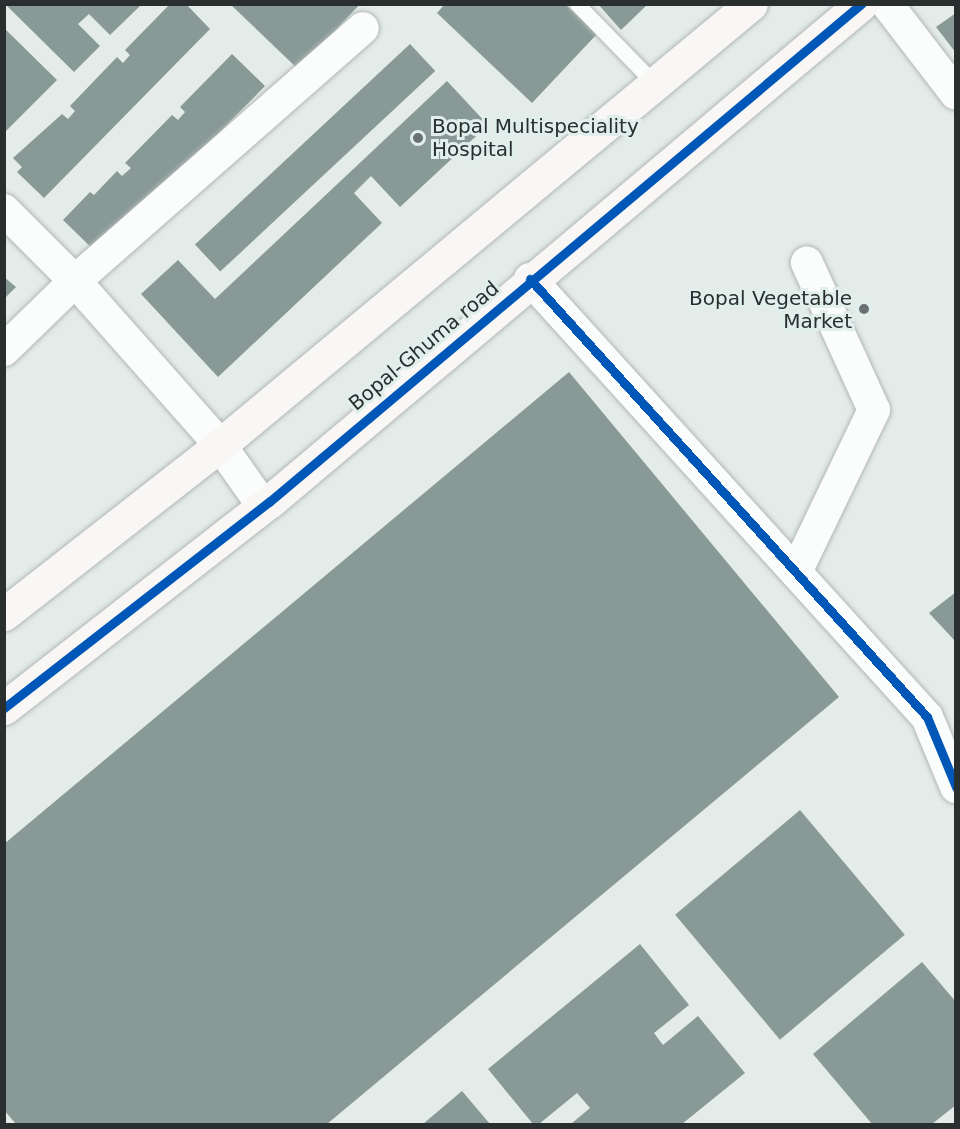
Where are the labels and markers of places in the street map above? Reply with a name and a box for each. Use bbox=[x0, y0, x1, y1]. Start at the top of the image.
place label: Bopal Multispeciality Hospital bbox=[432, 114, 639, 161]
marker: Bopal Multispeciality Hospital bbox=[409, 129, 427, 147]
place label: Bopal Vegetable Market bbox=[689, 286, 852, 333]
marker: Bopal Vegetable Market bbox=[857, 302, 871, 316]

